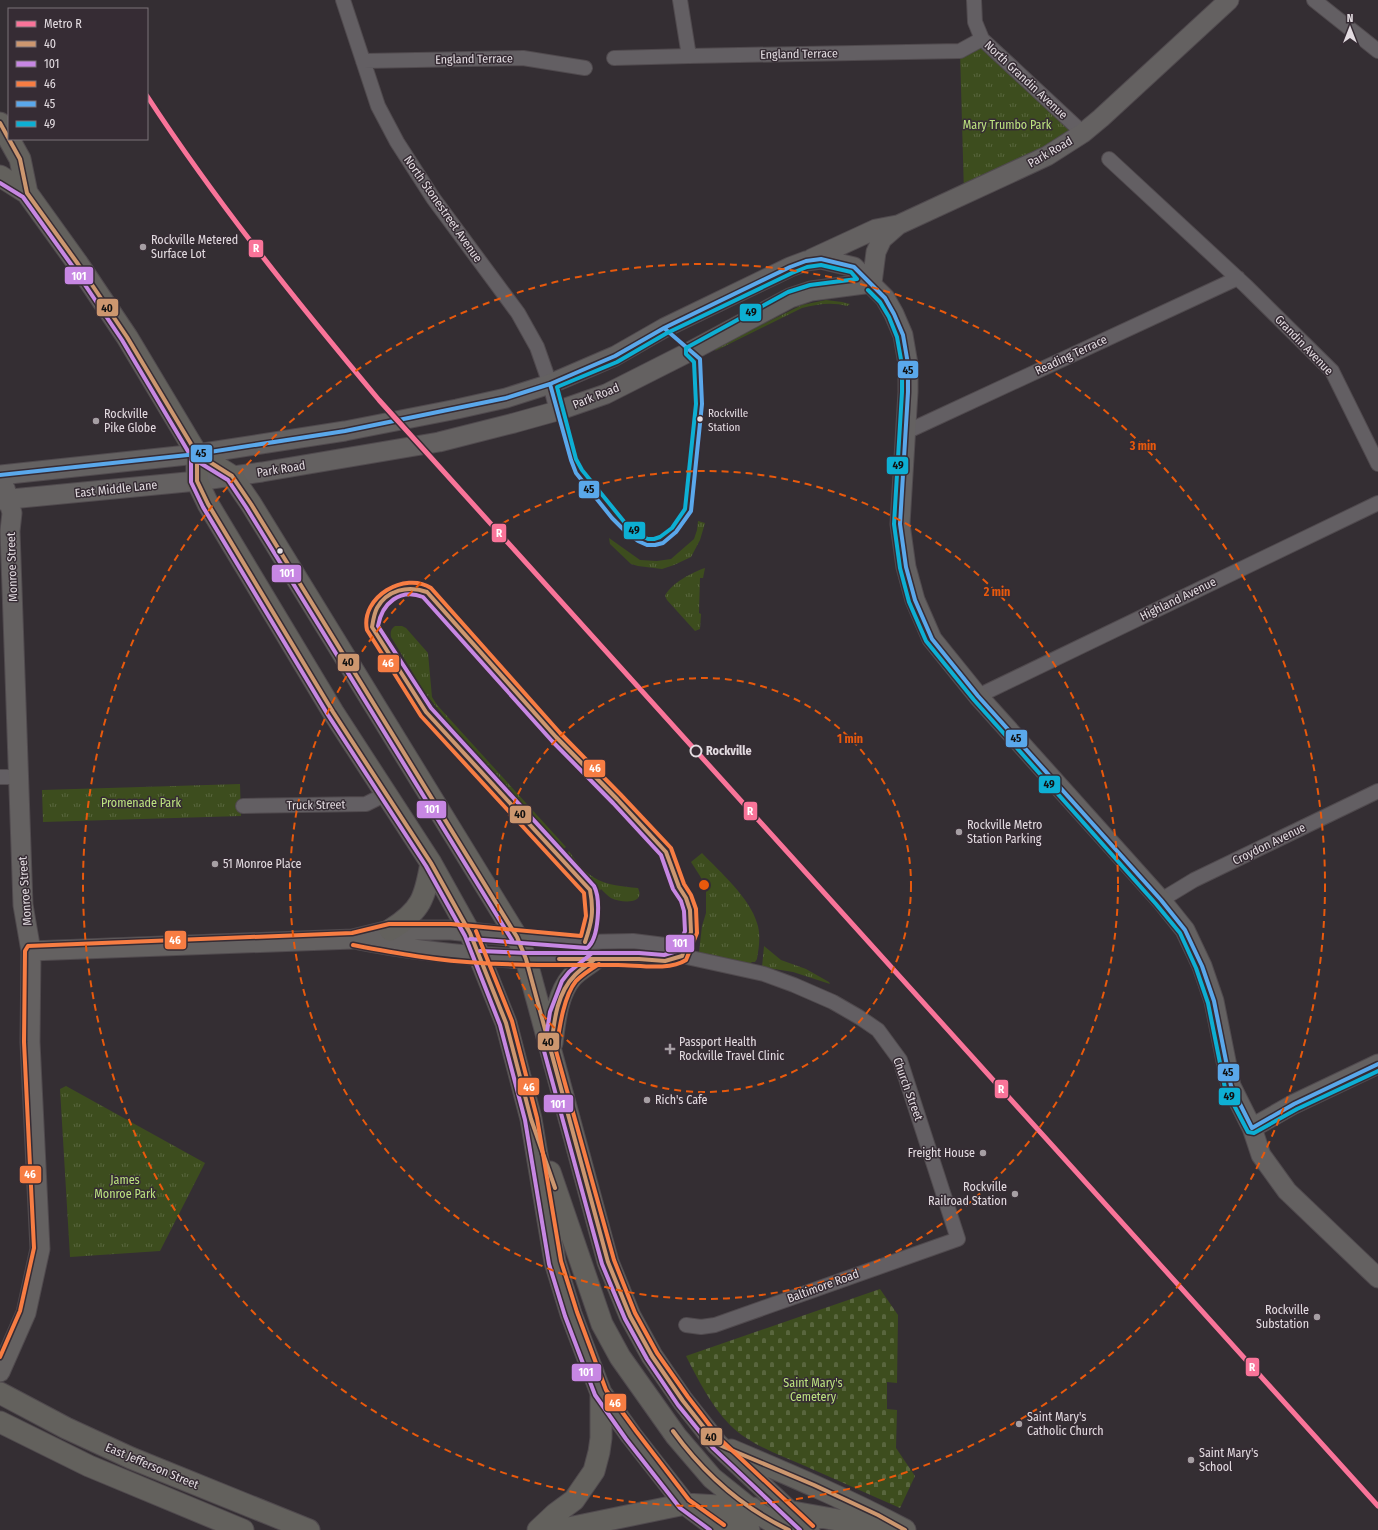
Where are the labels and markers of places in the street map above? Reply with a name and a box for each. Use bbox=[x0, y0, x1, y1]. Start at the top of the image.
place label: Rockville Metered Surface Lot bbox=[151, 233, 238, 261]
marker: Rockville Metered Surface Lot bbox=[138, 242, 148, 252]
place label: Rockville Pike Globe bbox=[104, 407, 156, 435]
place label: Rockville Station bbox=[708, 407, 748, 434]
marker: Rockville Station bbox=[695, 414, 705, 424]
marker: Rockville Pike Globe bbox=[91, 416, 101, 426]
unlabelled marker bbox=[275, 546, 285, 556]
marker: Rockville bbox=[689, 744, 703, 758]
place label: Rockville bbox=[706, 744, 752, 758]
place label: Rockville Metro Station Parking bbox=[967, 818, 1042, 846]
marker: Rockville Metro Station Parking bbox=[954, 827, 964, 837]
place label: 51 Monroe Place bbox=[223, 857, 302, 871]
marker: 51 Monroe Place bbox=[210, 859, 220, 869]
centre of rings bbox=[697, 878, 711, 892]
place label: Passport Health Rockville Travel Clinic bbox=[679, 1035, 784, 1063]
marker: Passport Health Rockville Travel Clinic bbox=[664, 1043, 676, 1055]
place label: Rich's Cafe bbox=[655, 1093, 708, 1107]
marker: Rich's Cafe bbox=[642, 1095, 652, 1105]
place label: Freight House bbox=[908, 1146, 975, 1160]
marker: Freight House bbox=[978, 1148, 988, 1158]
place label: Rockville Railroad Station bbox=[928, 1180, 1007, 1208]
marker: Rockville Railroad Station bbox=[1010, 1189, 1020, 1199]
place label: Rockville Substation bbox=[1256, 1303, 1309, 1331]
marker: Rockville Substation bbox=[1312, 1312, 1322, 1322]
place label: Saint Mary's Catholic Church bbox=[1027, 1410, 1103, 1438]
marker: Saint Mary's Catholic Church bbox=[1014, 1419, 1024, 1429]
place label: Saint Mary's School bbox=[1199, 1446, 1258, 1474]
marker: Saint Mary's School bbox=[1186, 1455, 1196, 1465]

